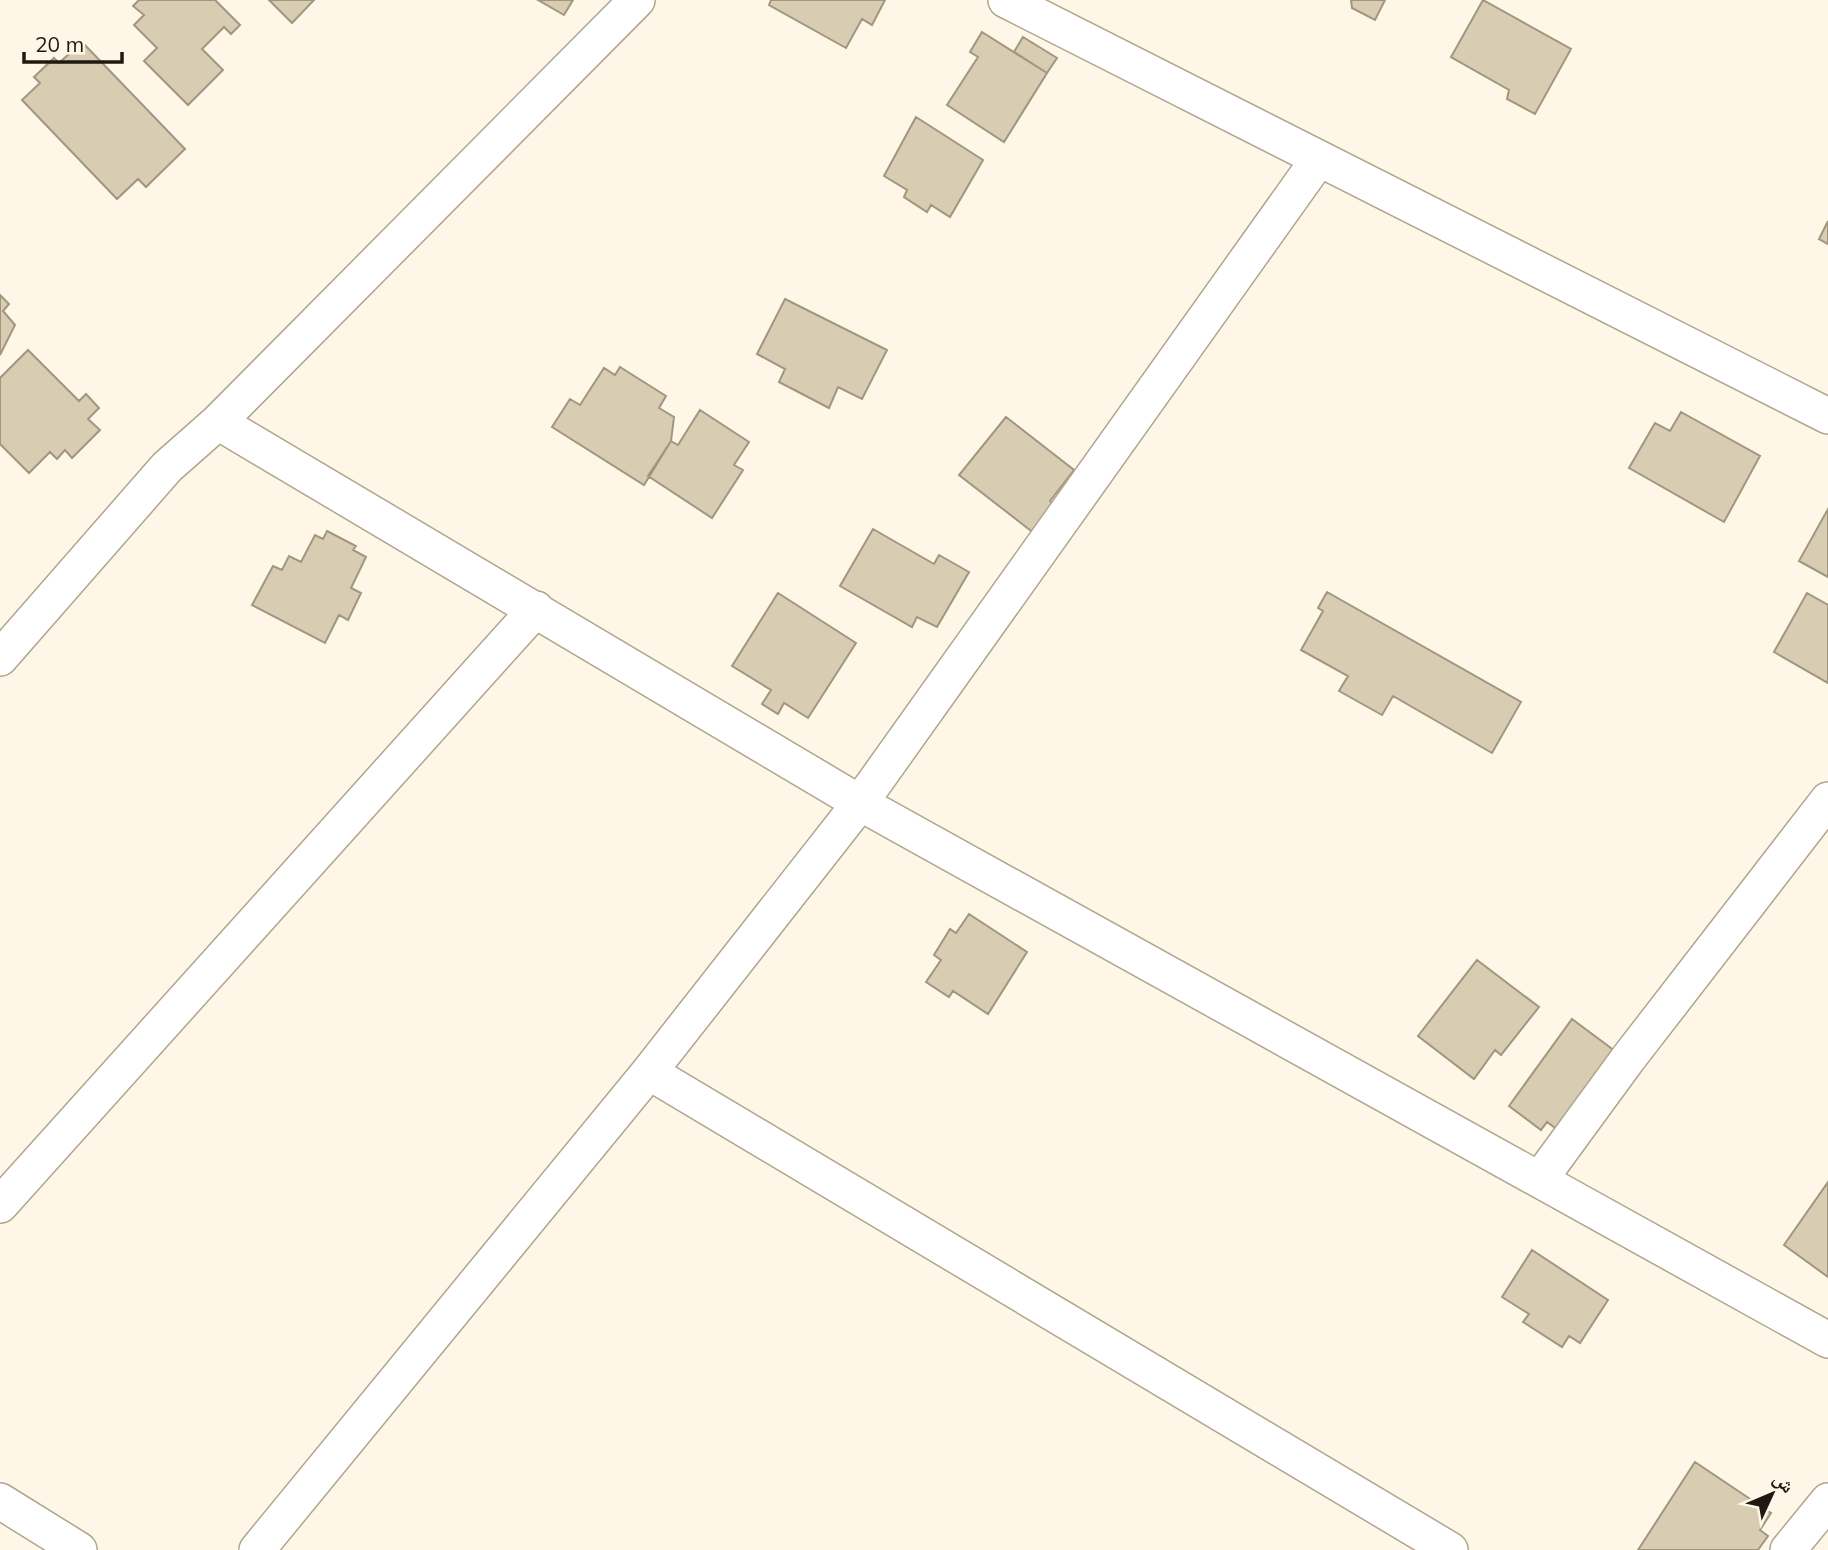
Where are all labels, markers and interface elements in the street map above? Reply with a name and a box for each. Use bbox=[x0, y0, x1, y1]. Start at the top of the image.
scale bar bbox=[24, 21, 122, 65]
text: 20 m bbox=[35, 31, 84, 57]
north arrow bbox=[1737, 1459, 1807, 1529]
text: ش bbox=[1769, 1467, 1800, 1498]

